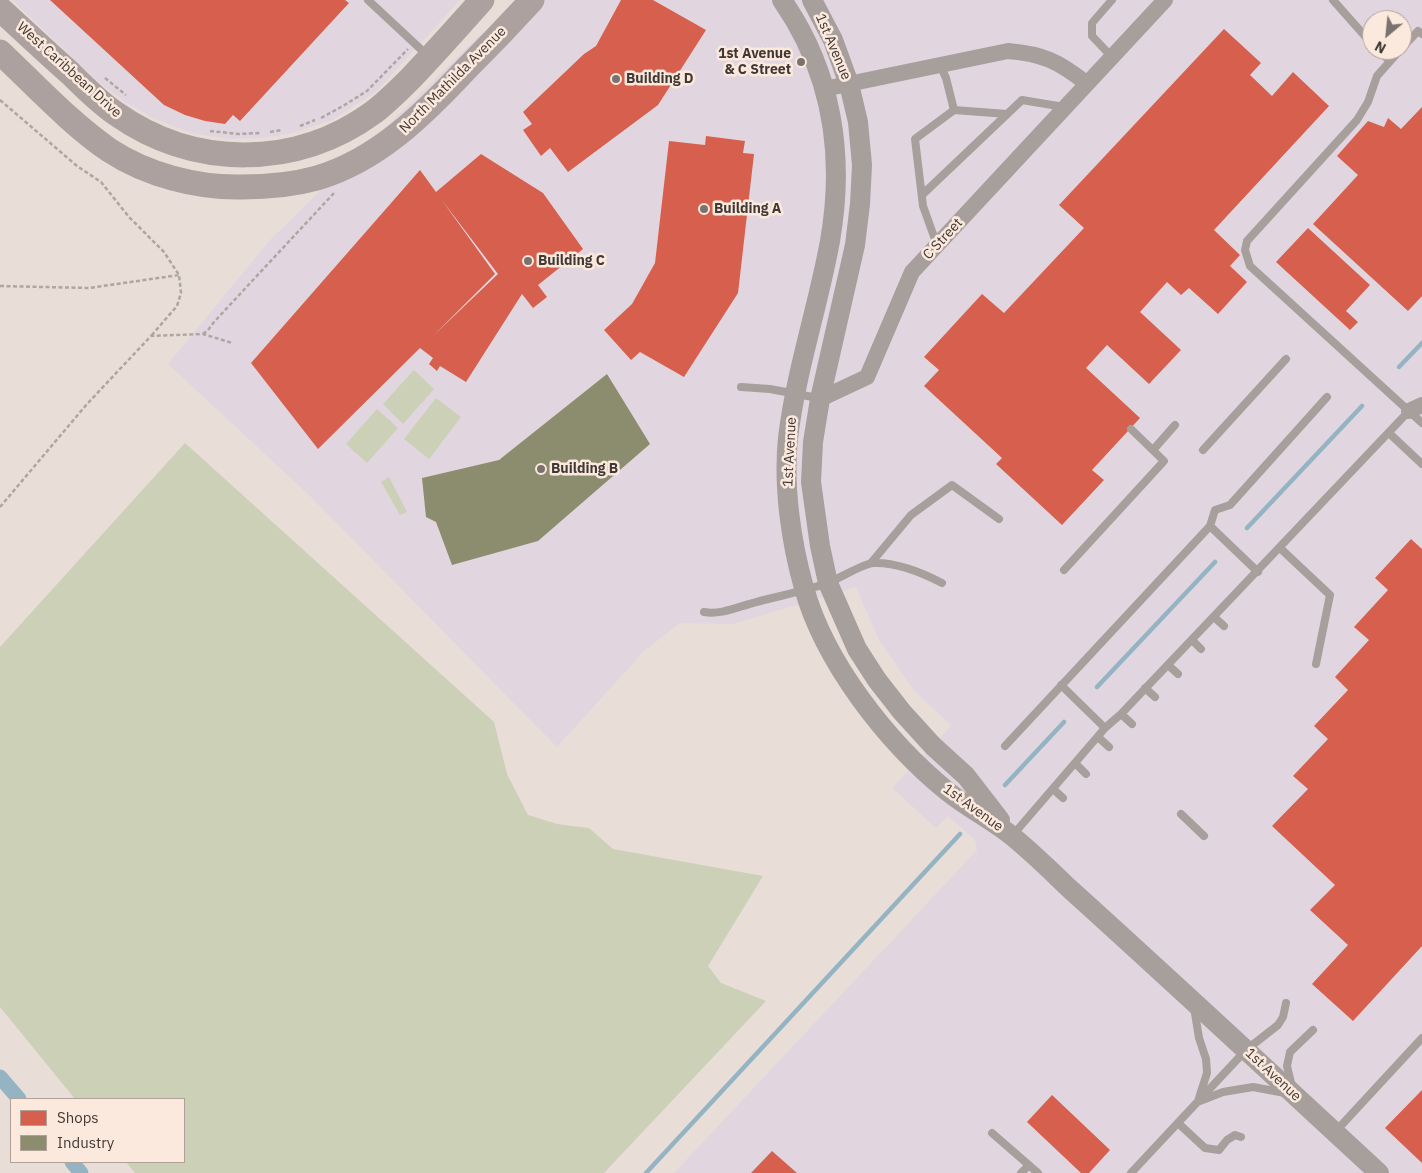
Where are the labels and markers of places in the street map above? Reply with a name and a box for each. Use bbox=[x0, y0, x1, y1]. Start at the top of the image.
place label: 1st Avenue & C Street bbox=[718, 46, 791, 78]
marker: 1st Avenue & C Street bbox=[795, 56, 807, 68]
place label: Building D bbox=[626, 71, 694, 87]
marker: Building D bbox=[610, 73, 622, 85]
place label: Building A bbox=[714, 201, 781, 217]
marker: Building A bbox=[698, 203, 710, 215]
place label: Building C bbox=[538, 253, 605, 269]
marker: Building C bbox=[522, 255, 534, 267]
place label: Building B bbox=[551, 461, 618, 477]
marker: Building B bbox=[535, 463, 547, 475]

